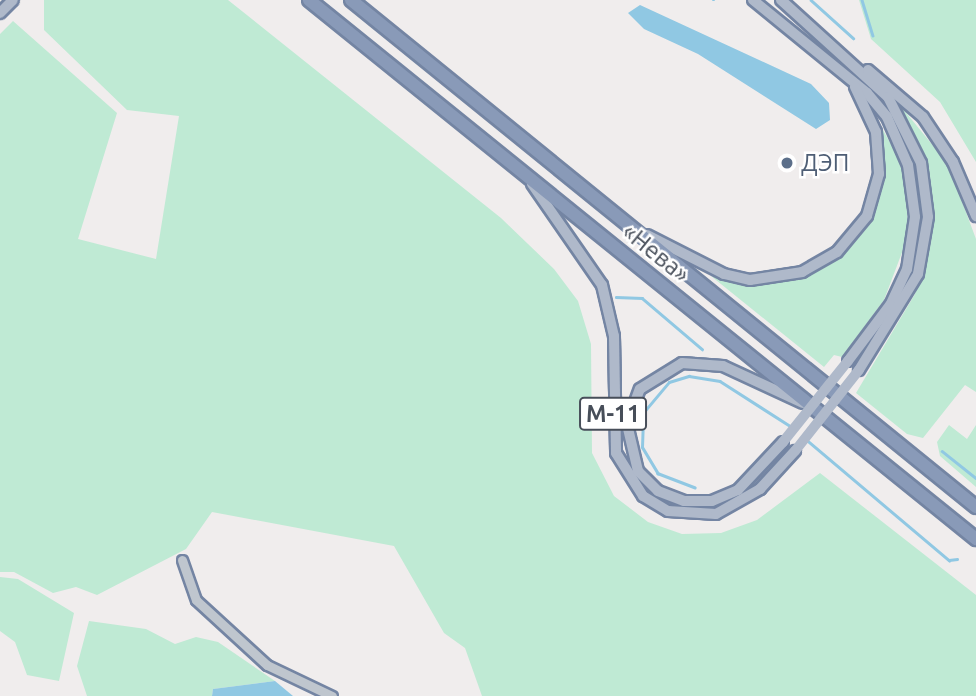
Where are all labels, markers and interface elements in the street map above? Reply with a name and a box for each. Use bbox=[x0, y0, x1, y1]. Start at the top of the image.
place label: ДЭП bbox=[801, 149, 849, 177]
marker: ДЭП bbox=[779, 155, 795, 171]
street label: «Нева» bbox=[617, 217, 695, 289]
road number: М-11 bbox=[578, 394, 648, 434]

